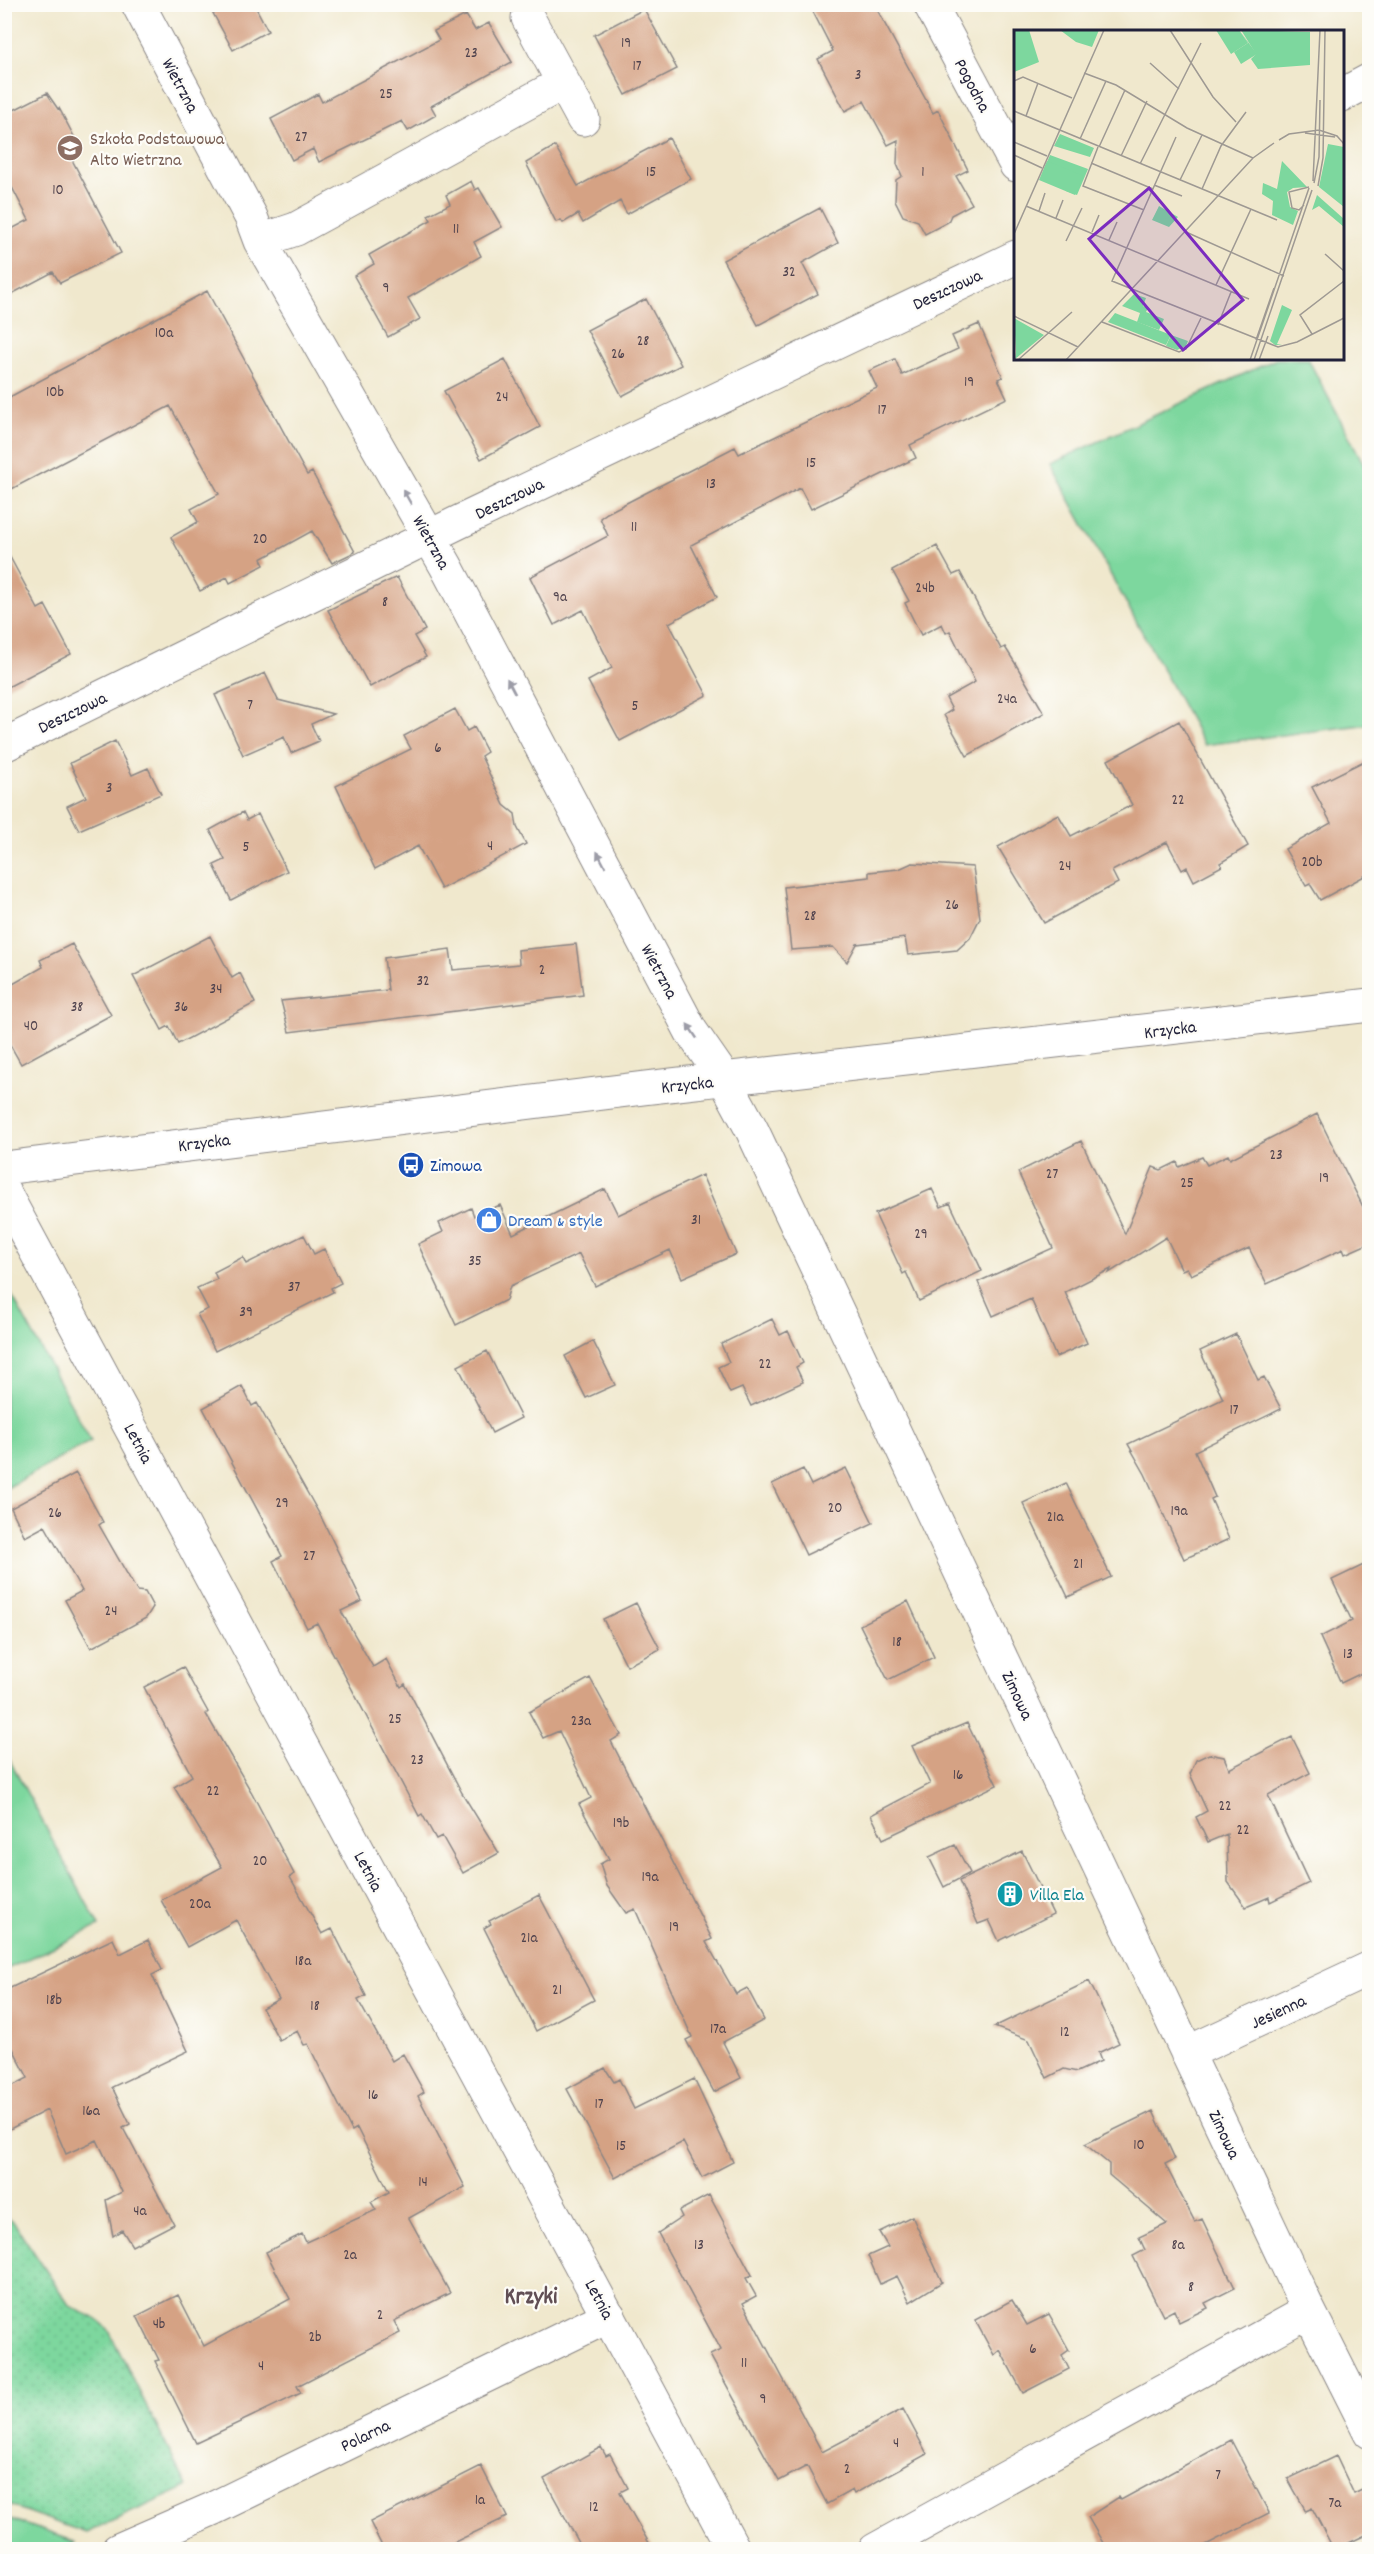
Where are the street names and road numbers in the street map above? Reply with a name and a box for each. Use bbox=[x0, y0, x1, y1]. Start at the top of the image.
street label: Wietrzna bbox=[154, 54, 204, 118]
street label: Pogodna bbox=[946, 55, 996, 118]
street label: Deszczowa bbox=[909, 264, 987, 318]
street label: Deszczowa bbox=[471, 473, 549, 528]
street label: Wietrzna bbox=[405, 512, 455, 575]
street label: Deszczowa bbox=[34, 687, 112, 742]
street label: Wietrzna bbox=[633, 940, 683, 1004]
street label: Krzycka bbox=[1143, 1016, 1198, 1047]
street label: Krzycka bbox=[660, 1071, 715, 1102]
street label: Krzycka bbox=[177, 1129, 232, 1160]
street label: Letnia bbox=[116, 1420, 158, 1469]
street label: Zimowa bbox=[993, 1667, 1038, 1725]
street label: Letnia bbox=[346, 1848, 388, 1897]
street label: Jesienna bbox=[1247, 1989, 1311, 2037]
street label: Zimowa bbox=[1200, 2106, 1245, 2164]
street label: Letnia bbox=[577, 2276, 619, 2325]
street label: Polarna bbox=[337, 2414, 396, 2460]

